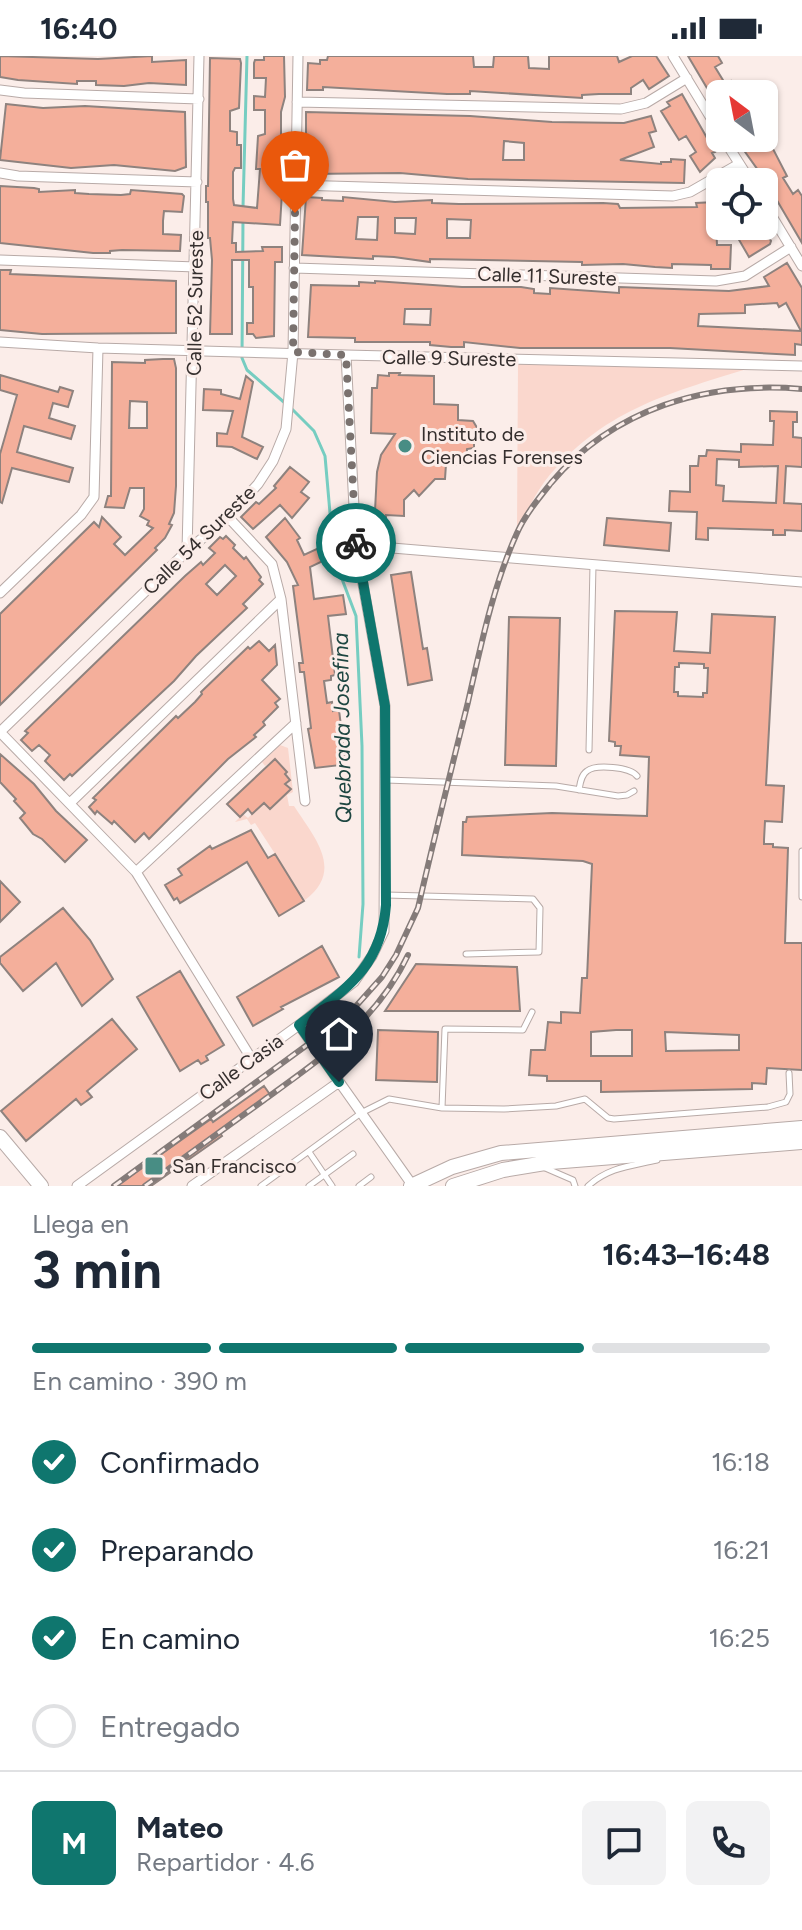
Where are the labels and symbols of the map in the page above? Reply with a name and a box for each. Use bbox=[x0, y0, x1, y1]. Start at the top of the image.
north arrow bbox=[706, 80, 778, 152]
pin bbox=[261, 131, 329, 213]
street label: Calle 52 Sureste bbox=[182, 230, 208, 376]
street label: Calle 11 Sureste bbox=[477, 262, 617, 290]
street label: Calle 9 Sureste bbox=[382, 345, 516, 371]
place label: Instituto de Ciencias Forenses bbox=[421, 422, 583, 469]
marker: Instituto de Ciencias Forenses bbox=[396, 437, 414, 455]
street label: Calle 54 Sureste bbox=[138, 480, 260, 600]
courier bbox=[316, 503, 396, 583]
water label: Quebrada Josefina bbox=[327, 632, 357, 824]
pin bbox=[305, 1000, 373, 1082]
street label: Calle Casia bbox=[194, 1028, 288, 1106]
place label: San Francisco bbox=[172, 1154, 297, 1178]
marker: San Francisco bbox=[143, 1155, 165, 1177]

